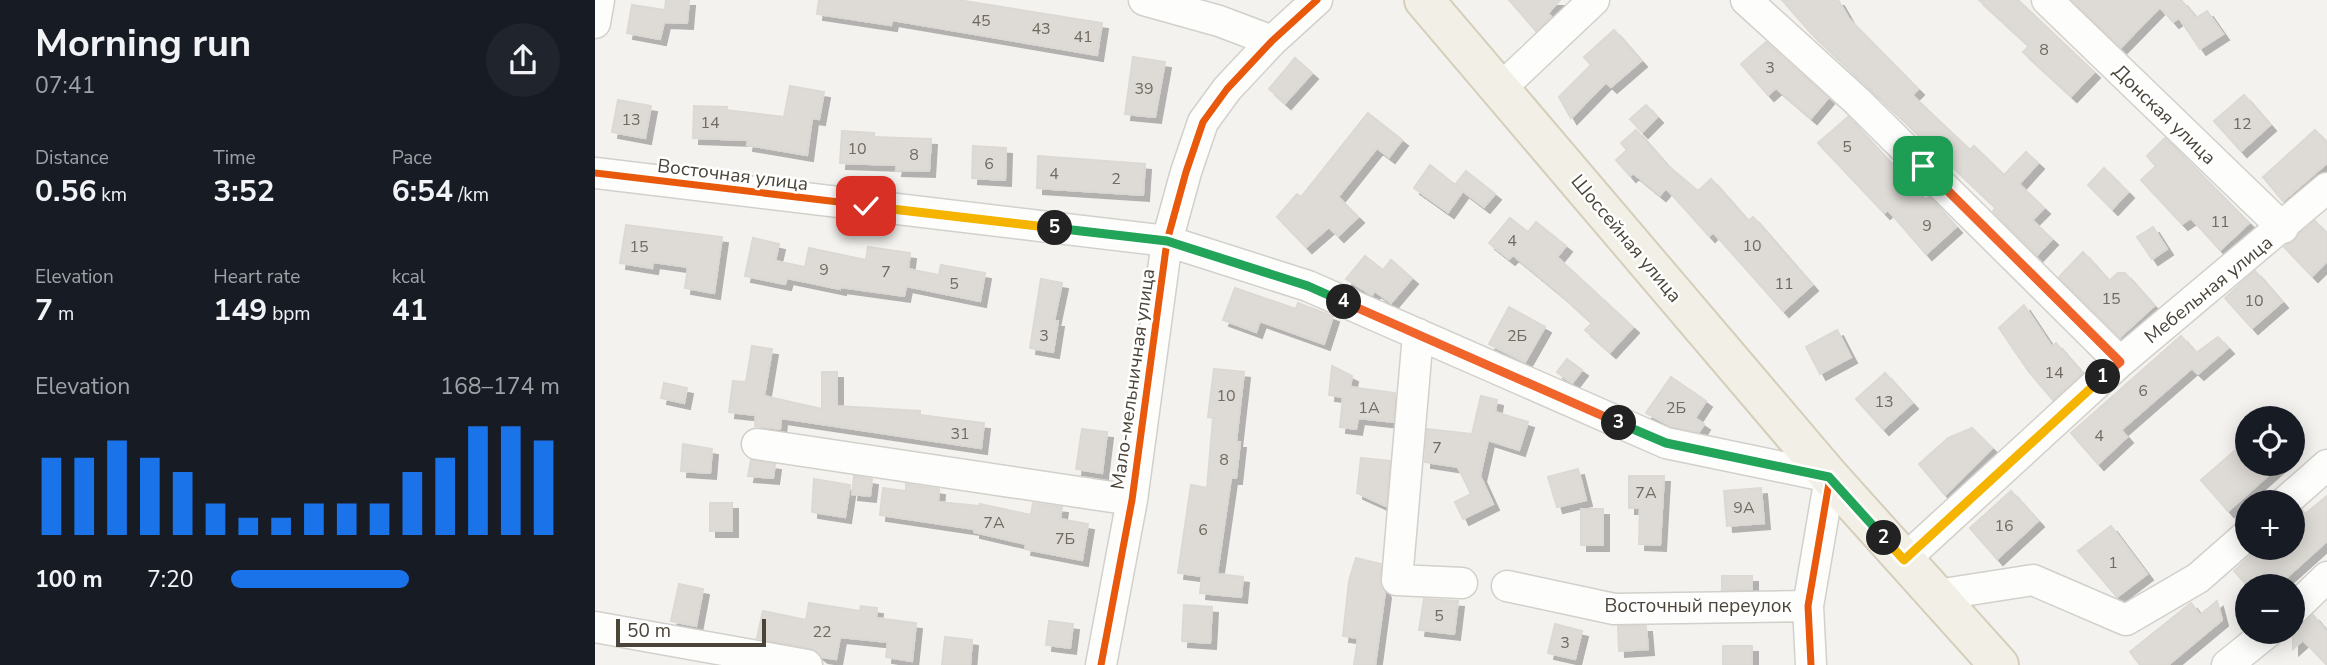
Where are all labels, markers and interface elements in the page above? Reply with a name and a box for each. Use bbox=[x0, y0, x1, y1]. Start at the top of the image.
house number: 45 bbox=[971, 10, 991, 32]
text: Morning run bbox=[35, 18, 251, 69]
house number: 43 bbox=[1031, 18, 1051, 40]
button: share bbox=[486, 23, 560, 97]
house number: 41 bbox=[1073, 26, 1093, 48]
house number: 8 bbox=[2039, 39, 2049, 61]
house number: 3 bbox=[1765, 57, 1775, 79]
street label: Донская улица bbox=[2107, 59, 2222, 171]
text: 07:41 bbox=[35, 70, 95, 101]
house number: 39 bbox=[1134, 78, 1154, 100]
house number: 13 bbox=[621, 109, 641, 131]
house number: 14 bbox=[700, 112, 720, 134]
house number: 12 bbox=[2232, 113, 2252, 135]
house number: 5 bbox=[1842, 136, 1852, 158]
pin bbox=[1893, 136, 1953, 196]
house number: 10 bbox=[847, 138, 867, 160]
house number: 8 bbox=[909, 144, 919, 166]
text: Distance bbox=[35, 145, 109, 171]
text: Time bbox=[213, 145, 256, 171]
text: Pace bbox=[392, 145, 432, 171]
icon: arrive bbox=[1904, 147, 1942, 185]
street label: Восточная улица bbox=[656, 153, 810, 197]
house number: 6 bbox=[984, 153, 994, 175]
house number: 4 bbox=[1049, 163, 1059, 185]
house number: 2 bbox=[1111, 168, 1121, 190]
street label: Шоссейная улица bbox=[1565, 169, 1688, 308]
text: 0.56 bbox=[35, 171, 96, 212]
text: 3:52 bbox=[213, 171, 275, 212]
text: 6:54 bbox=[392, 171, 453, 212]
pin bbox=[836, 176, 896, 236]
text: km bbox=[96, 182, 127, 208]
text: /km bbox=[453, 182, 489, 208]
icon: check bbox=[847, 187, 885, 225]
pin: 5 bbox=[1037, 210, 1072, 246]
house number: 11 bbox=[2210, 211, 2230, 233]
text: 5 bbox=[1049, 214, 1060, 240]
house number: 9 bbox=[1922, 215, 1932, 237]
house number: 4 bbox=[1507, 230, 1517, 252]
street label: Мебельная улица bbox=[2139, 230, 2278, 350]
house number: 10 bbox=[1742, 235, 1762, 257]
house number: 15 bbox=[629, 236, 649, 258]
house number: 9 bbox=[819, 259, 829, 281]
house number: 7 bbox=[881, 261, 891, 283]
text: Elevation bbox=[35, 264, 114, 290]
text: Heart rate bbox=[213, 264, 300, 290]
text: kcal bbox=[392, 264, 425, 290]
street label: Мало-мельничная улица bbox=[1105, 267, 1161, 491]
house number: 5 bbox=[949, 273, 959, 295]
house number: 11 bbox=[1774, 273, 1794, 295]
pin: 4 bbox=[1327, 284, 1361, 320]
text: 4 bbox=[1338, 288, 1349, 314]
house number: 15 bbox=[2101, 288, 2121, 310]
text: 7 bbox=[35, 290, 53, 331]
text: 149 bbox=[213, 290, 267, 331]
text: 41 bbox=[392, 290, 428, 331]
house number: 10 bbox=[2244, 290, 2264, 312]
text: m bbox=[53, 301, 74, 327]
text: bpm bbox=[267, 301, 311, 327]
house number: 3 bbox=[1039, 325, 1049, 347]
house number: 2Б bbox=[1507, 325, 1527, 347]
pin: 1 bbox=[2085, 360, 2121, 394]
house number: 14 bbox=[2044, 362, 2064, 384]
text: 1 bbox=[2097, 363, 2108, 389]
text: Elevation bbox=[35, 371, 130, 402]
text: 168–174 m bbox=[440, 371, 560, 402]
house number: 6 bbox=[2138, 380, 2148, 402]
house number: 10 bbox=[1216, 385, 1236, 407]
house number: 13 bbox=[1874, 391, 1894, 413]
house number: 1А bbox=[1358, 397, 1380, 419]
house number: 2Б bbox=[1666, 397, 1686, 419]
pin: 3 bbox=[1601, 406, 1637, 440]
map controls bbox=[2235, 406, 2305, 644]
button: locate bbox=[2235, 406, 2305, 476]
text: 3 bbox=[1613, 409, 1624, 435]
house number: 31 bbox=[950, 423, 970, 445]
house number: 4 bbox=[2094, 425, 2104, 447]
house number: 7 bbox=[1432, 437, 1442, 459]
house number: 8 bbox=[1219, 449, 1229, 471]
house number: 7А bbox=[1635, 482, 1657, 504]
button: + bbox=[2235, 490, 2305, 560]
house number: 9А bbox=[1733, 497, 1755, 519]
house number: 7А bbox=[983, 512, 1005, 534]
house number: 16 bbox=[1994, 515, 2014, 537]
house number: 6 bbox=[1198, 519, 1208, 541]
pin: 2 bbox=[1867, 520, 1901, 556]
text: 2 bbox=[1878, 524, 1889, 550]
house number: 7Б bbox=[1055, 528, 1075, 550]
house number: 1 bbox=[2108, 552, 2118, 574]
text: 100 m bbox=[35, 564, 103, 595]
text: 7:20 bbox=[147, 564, 194, 595]
button: − bbox=[2235, 574, 2305, 644]
street label: Восточный переулок bbox=[1604, 593, 1792, 619]
house number: 5 bbox=[1434, 605, 1444, 627]
scale bar bbox=[616, 616, 767, 648]
text: 50 m bbox=[627, 618, 671, 644]
house number: 22 bbox=[812, 621, 832, 643]
house number: 3 bbox=[1560, 632, 1570, 654]

